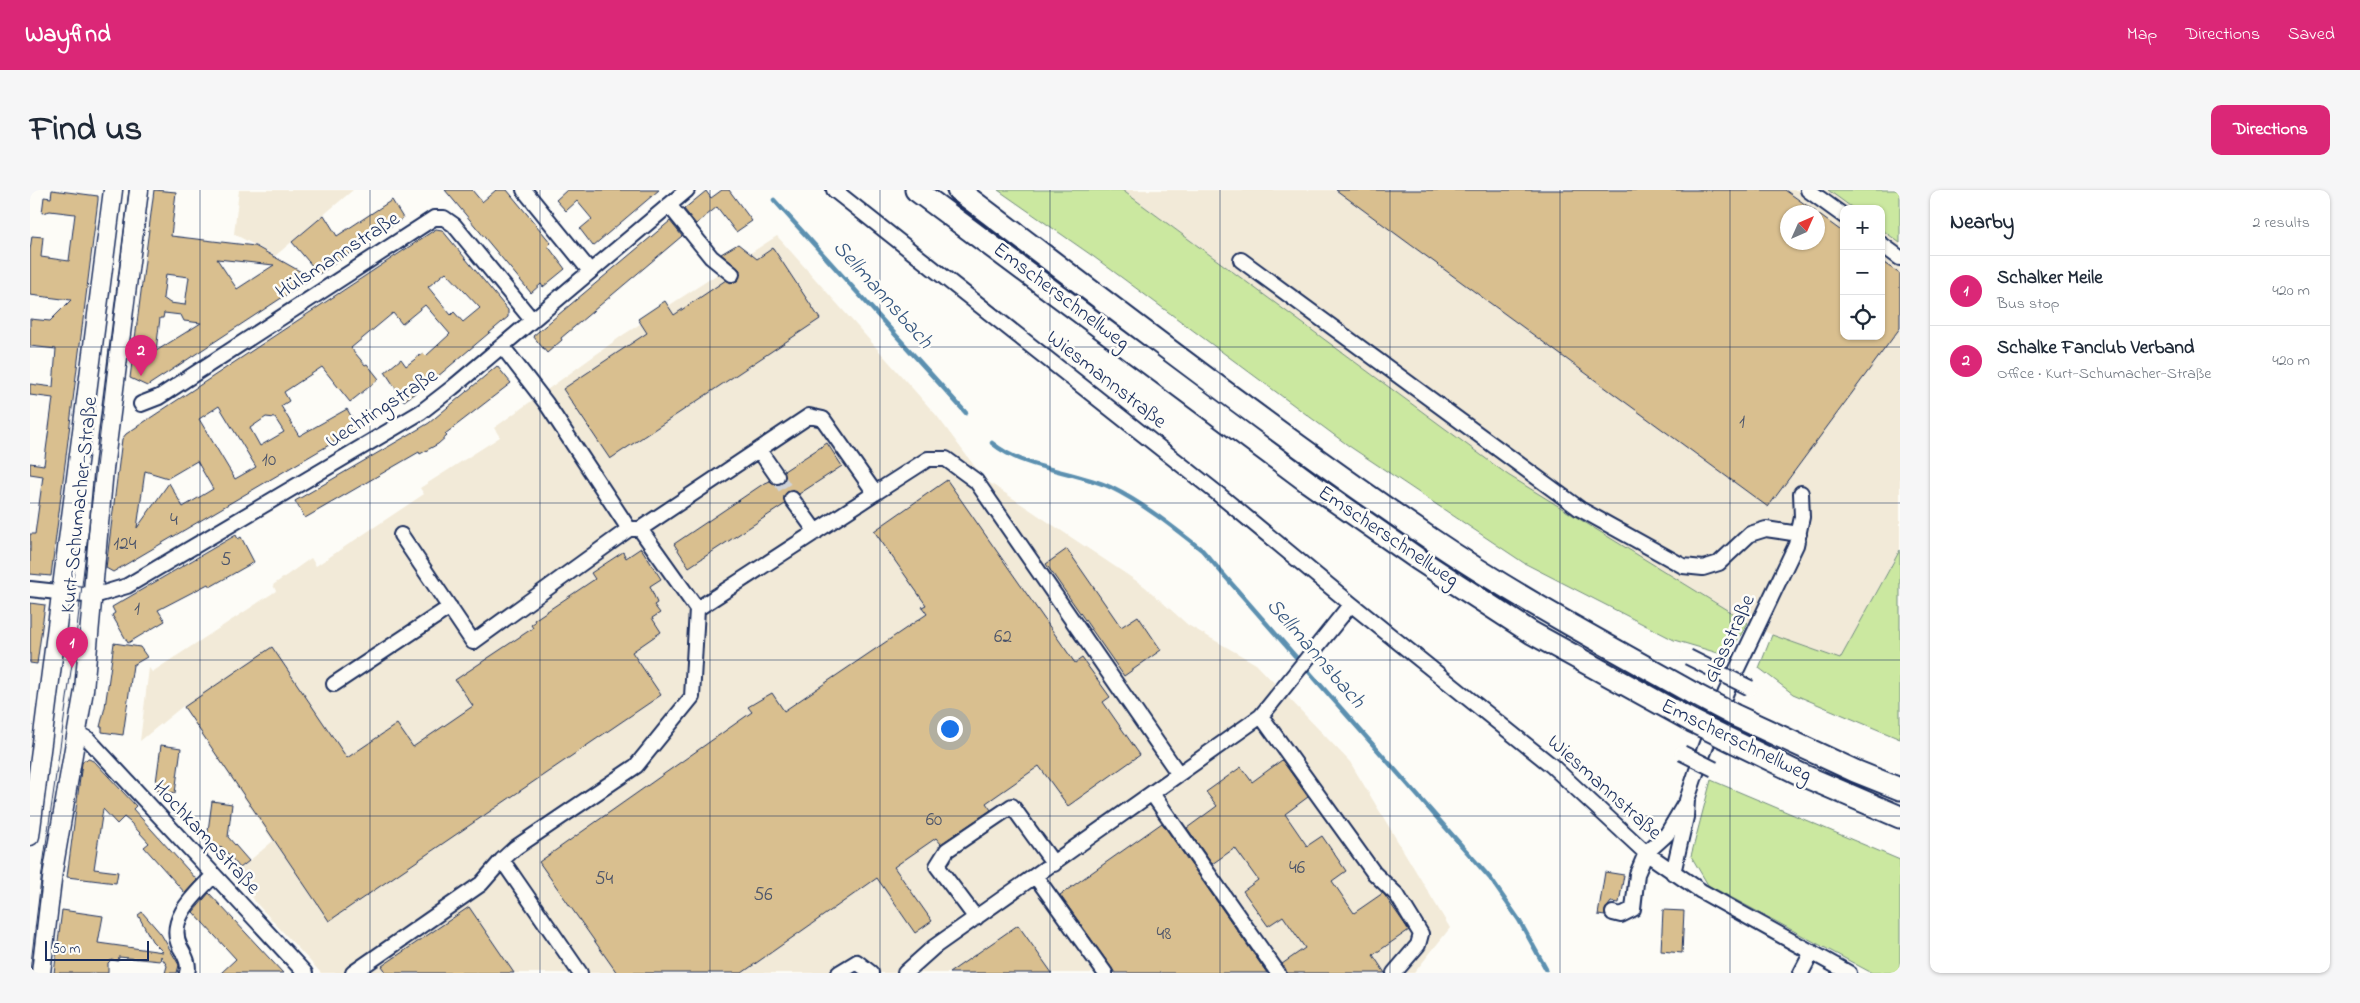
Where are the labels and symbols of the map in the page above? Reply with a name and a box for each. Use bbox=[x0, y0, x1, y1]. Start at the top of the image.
street label: Hülsmannstraße bbox=[270, 204, 406, 307]
north arrow bbox=[1780, 205, 1825, 250]
water label: Sellmannsbach bbox=[824, 233, 940, 357]
street label: Emscherschnellweg bbox=[985, 236, 1136, 360]
street label: Wiesmannstraße bbox=[1039, 323, 1173, 437]
pin: 2 bbox=[125, 335, 157, 376]
street label: Uechtingstraße bbox=[320, 361, 446, 458]
street label: Kurt-Schumacher-Straße bbox=[54, 395, 106, 615]
house number: 1 bbox=[1739, 409, 1745, 436]
house number: 10 bbox=[262, 447, 276, 474]
street label: Emscherschnellweg bbox=[1310, 479, 1465, 597]
house number: 4 bbox=[170, 507, 178, 534]
house number: 124 bbox=[113, 531, 137, 558]
house number: 5 bbox=[221, 547, 232, 574]
street label: Glasstraße bbox=[1696, 589, 1764, 688]
water label: Sellmannsbach bbox=[1258, 592, 1372, 717]
house number: 1 bbox=[134, 596, 140, 623]
house number: 62 bbox=[994, 624, 1012, 651]
pin: 1 bbox=[56, 627, 88, 668]
street label: Emscherschnellweg bbox=[1655, 691, 1816, 792]
your location bbox=[937, 716, 963, 742]
street label: Wiesmannstraße bbox=[1540, 728, 1669, 848]
street label: Hochkampstraße bbox=[145, 774, 267, 902]
house number: 60 bbox=[926, 807, 942, 834]
house number: 46 bbox=[1289, 855, 1305, 882]
house number: 54 bbox=[595, 866, 614, 893]
house number: 56 bbox=[753, 882, 773, 909]
house number: 48 bbox=[1157, 921, 1171, 948]
scale bar bbox=[45, 938, 149, 961]

